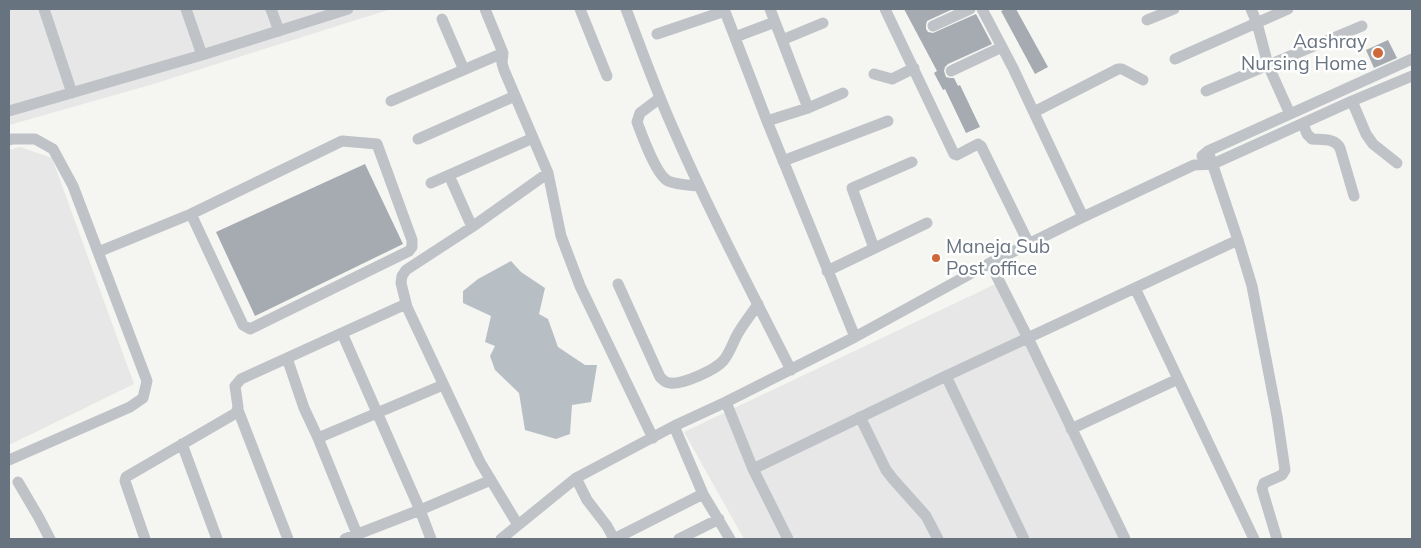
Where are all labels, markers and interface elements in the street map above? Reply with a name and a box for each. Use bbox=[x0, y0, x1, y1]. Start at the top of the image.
place label: Aashray Nursing Home bbox=[1241, 31, 1367, 75]
marker: Aashray Nursing Home bbox=[1371, 46, 1385, 60]
place label: Maneja Sub Post office bbox=[946, 236, 1050, 280]
marker: Maneja Sub Post office bbox=[930, 252, 942, 264]

